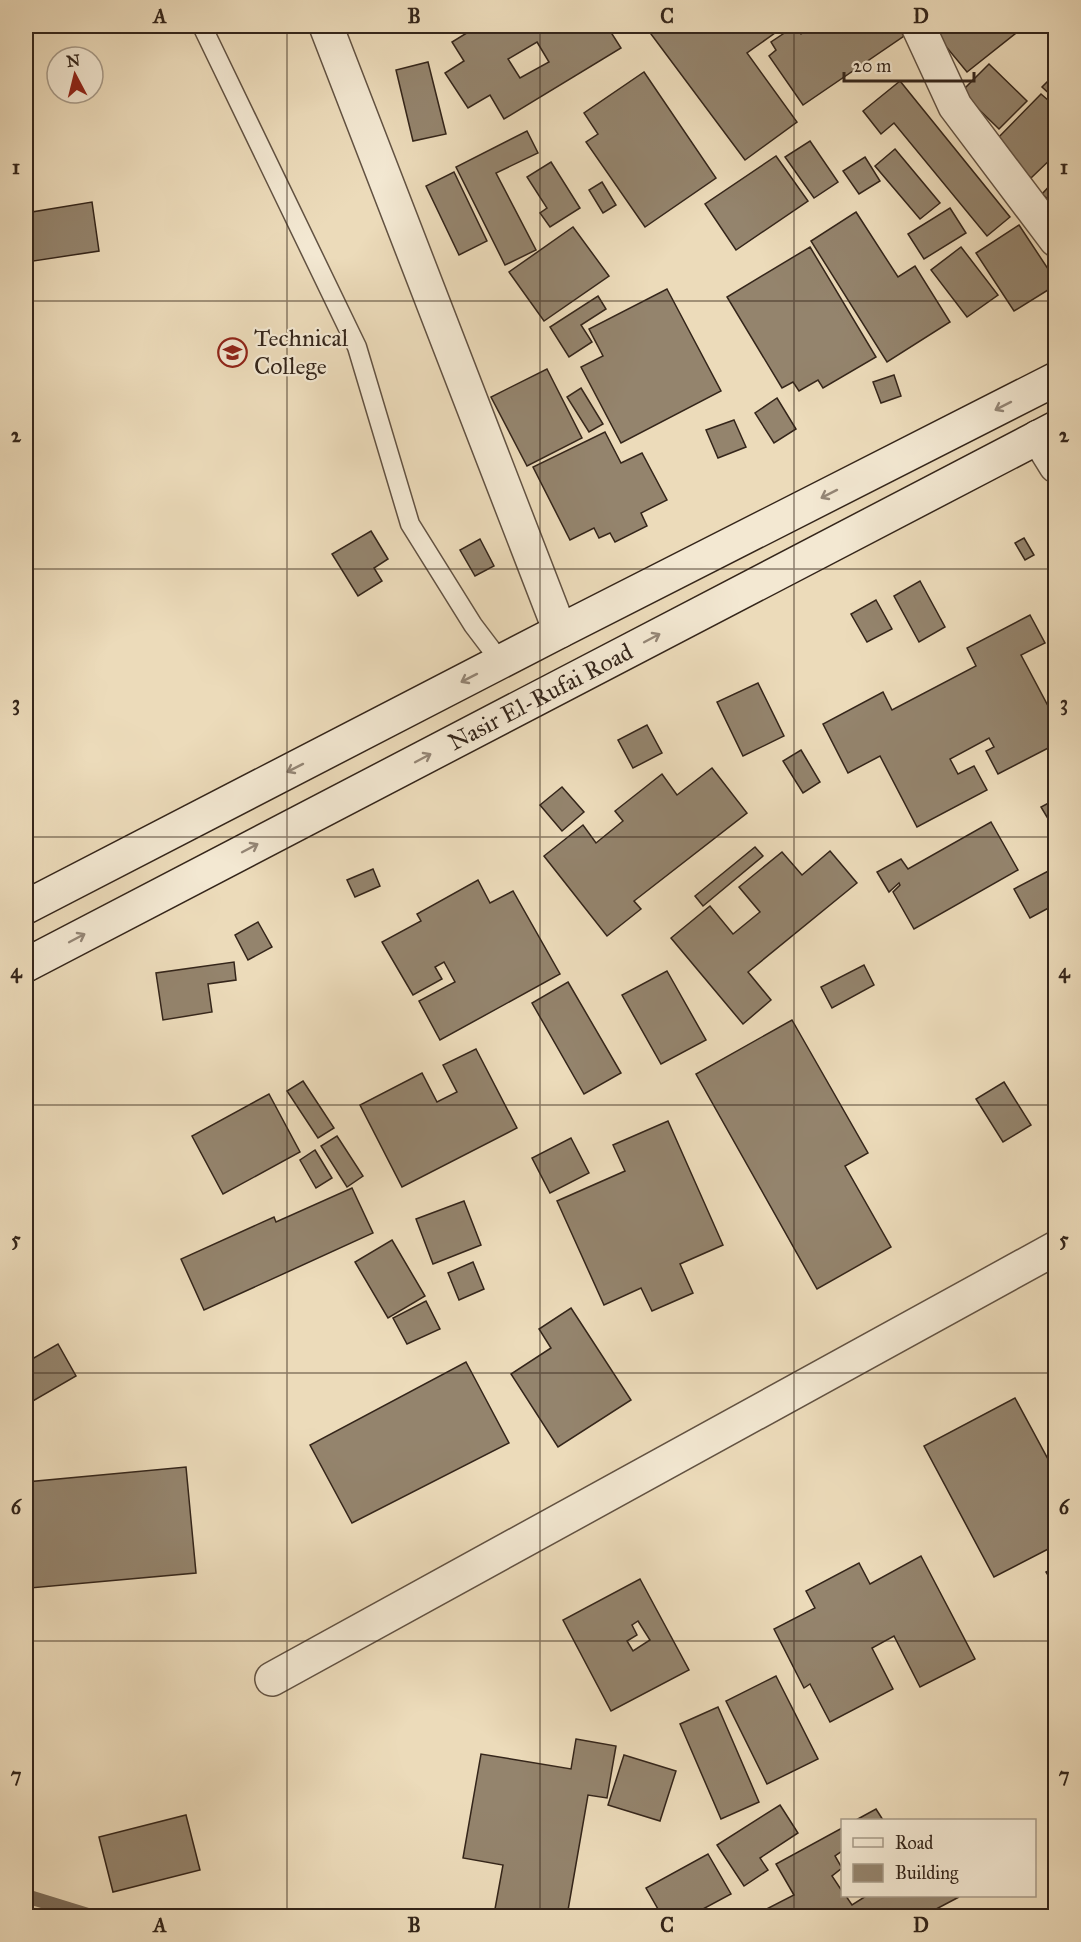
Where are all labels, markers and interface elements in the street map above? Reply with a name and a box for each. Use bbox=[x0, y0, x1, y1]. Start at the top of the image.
text: A bbox=[151, 4, 167, 28]
text: B bbox=[407, 4, 421, 28]
text: C bbox=[660, 4, 674, 28]
text: D bbox=[913, 4, 929, 28]
north arrow bbox=[45, 45, 105, 105]
scale bar bbox=[844, 45, 974, 83]
text: N bbox=[65, 50, 82, 71]
text: 20 m bbox=[853, 55, 891, 77]
text: 1 bbox=[12, 155, 20, 179]
text: 1 bbox=[1060, 155, 1068, 179]
place label: Technical College bbox=[254, 323, 349, 381]
school or university icon: Technical College bbox=[217, 336, 249, 368]
one-way arrow bbox=[995, 401, 1013, 412]
text: 2 bbox=[11, 423, 22, 447]
text: 2 bbox=[1059, 423, 1070, 447]
one-way arrow bbox=[821, 489, 839, 500]
one-way arrow bbox=[642, 632, 660, 643]
street label: Nasir El-Rufai Road bbox=[443, 636, 638, 757]
one-way arrow bbox=[460, 673, 478, 685]
text: 3 bbox=[12, 691, 20, 716]
text: 3 bbox=[1060, 691, 1068, 716]
one-way arrow bbox=[414, 751, 432, 763]
one-way arrow bbox=[287, 763, 305, 774]
one-way arrow bbox=[241, 842, 259, 853]
one-way arrow bbox=[68, 932, 86, 943]
text: 4 bbox=[10, 959, 22, 984]
text: 4 bbox=[1058, 959, 1070, 984]
text: 5 bbox=[11, 1227, 21, 1251]
text: 5 bbox=[1059, 1227, 1069, 1251]
text: 6 bbox=[11, 1495, 23, 1519]
text: 6 bbox=[1059, 1495, 1071, 1519]
text: 7 bbox=[11, 1763, 22, 1787]
text: 7 bbox=[1059, 1763, 1070, 1787]
legend bbox=[841, 1819, 1036, 1897]
text: Road bbox=[895, 1832, 933, 1854]
text: Building bbox=[895, 1862, 959, 1885]
text: A bbox=[151, 1913, 167, 1937]
text: B bbox=[407, 1913, 421, 1937]
text: C bbox=[660, 1913, 674, 1937]
text: D bbox=[913, 1913, 929, 1937]

